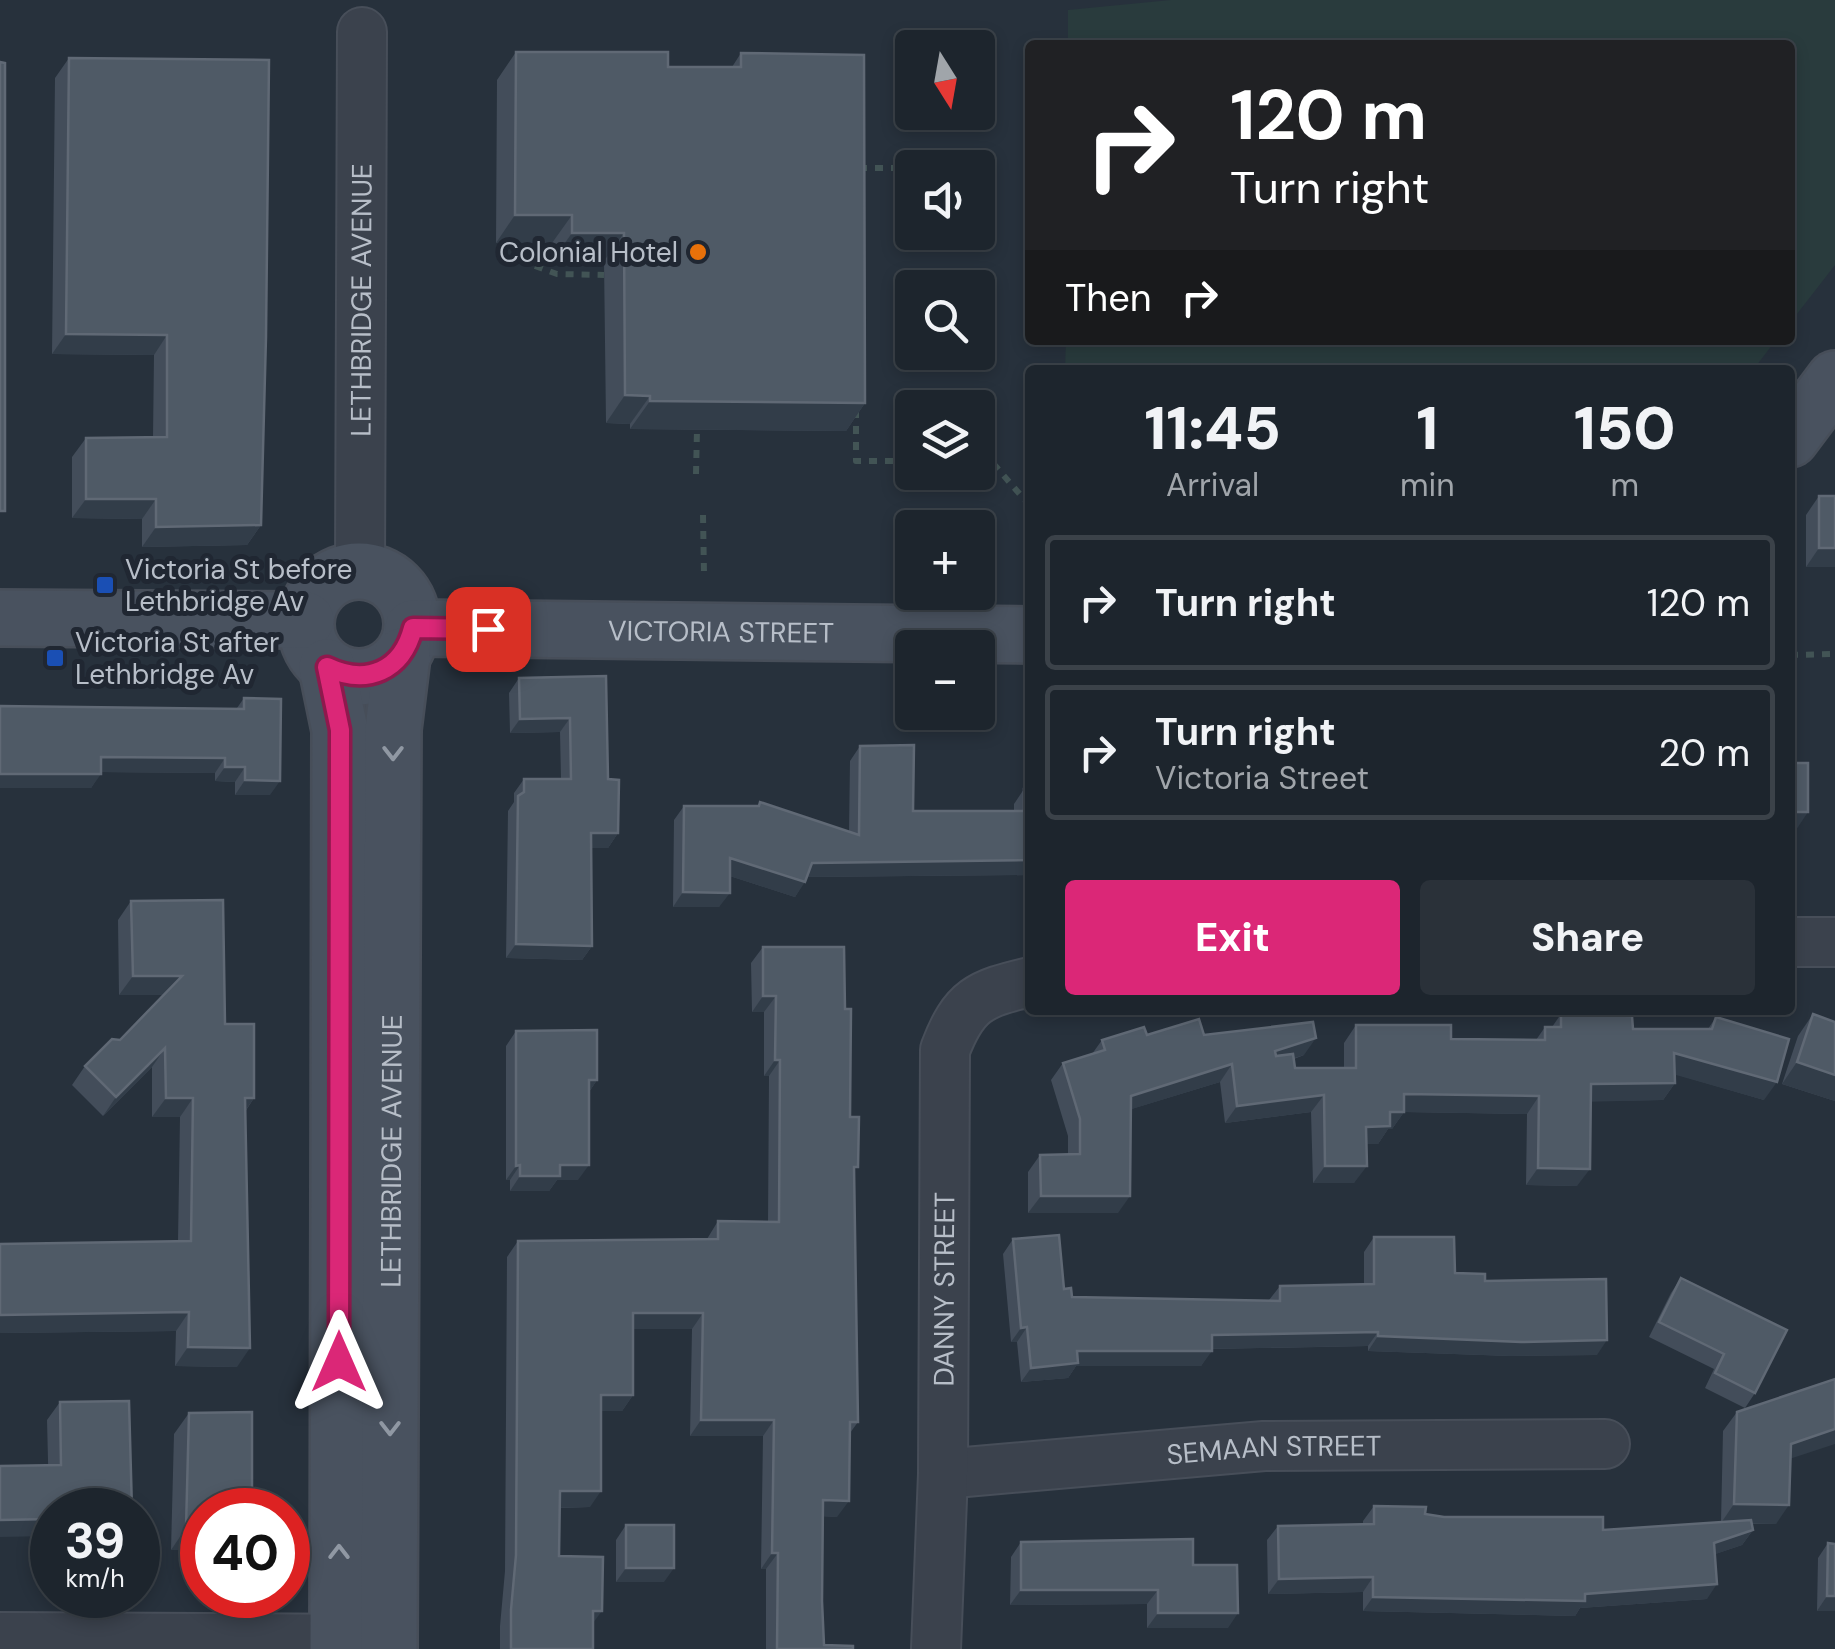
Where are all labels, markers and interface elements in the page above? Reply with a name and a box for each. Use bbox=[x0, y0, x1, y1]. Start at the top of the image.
north arrow bbox=[895, 30, 995, 130]
map controls bbox=[895, 30, 995, 730]
text: 120 m bbox=[1230, 70, 1427, 161]
icon: right bbox=[1065, 80, 1195, 210]
button: sound bbox=[895, 150, 995, 250]
text: Turn right bbox=[1230, 158, 1429, 217]
street label: LETHBRIDGE AVENUE bbox=[342, 163, 381, 437]
place label: Colonial Hotel bbox=[499, 234, 678, 271]
marker: Colonial Hotel bbox=[687, 241, 709, 263]
button: search bbox=[895, 270, 995, 370]
icon: right bbox=[1172, 270, 1227, 325]
text: Then bbox=[1065, 273, 1152, 323]
text: 11:45 bbox=[1144, 389, 1281, 468]
text: 1 bbox=[1416, 389, 1438, 468]
text: 150 bbox=[1574, 389, 1676, 468]
button: layers bbox=[895, 390, 995, 490]
text: Arrival bbox=[1166, 464, 1259, 506]
text: min bbox=[1400, 464, 1455, 506]
text: m bbox=[1611, 464, 1639, 506]
button: + bbox=[895, 510, 995, 610]
place label: Victoria St before Lethbridge Av bbox=[125, 551, 352, 620]
marker: Victoria St before Lethbridge Av bbox=[94, 574, 116, 596]
icon: right bbox=[1070, 575, 1125, 630]
text: Turn right bbox=[1155, 578, 1336, 628]
text: 120 m bbox=[1647, 578, 1750, 628]
pin bbox=[446, 587, 531, 672]
icon: arrive bbox=[461, 602, 516, 657]
street label: VICTORIA STREET bbox=[608, 612, 834, 652]
place label: Victoria St after Lethbridge Av bbox=[75, 624, 279, 693]
button: − bbox=[895, 630, 995, 730]
marker: Victoria St after Lethbridge Av bbox=[44, 647, 66, 669]
text: Turn right bbox=[1155, 707, 1336, 757]
icon: right bbox=[1070, 725, 1125, 780]
text: 20 m bbox=[1659, 728, 1750, 778]
one-way arrow bbox=[382, 746, 404, 762]
text: Victoria Street bbox=[1155, 757, 1369, 799]
button: Exit bbox=[1065, 880, 1400, 995]
button: Share bbox=[1420, 880, 1755, 995]
street label: LETHBRIDGE AVENUE bbox=[373, 1014, 411, 1288]
street label: DANNY STREET bbox=[925, 1192, 963, 1386]
position arrow bbox=[287, 1310, 391, 1414]
one-way arrow bbox=[379, 1422, 401, 1437]
street label: SEMAAN STREET bbox=[1165, 1427, 1381, 1473]
speed limit sign: 40 bbox=[180, 1488, 310, 1618]
text: 39 bbox=[65, 1508, 125, 1574]
one-way arrow bbox=[328, 1543, 350, 1558]
text: km/h bbox=[65, 1562, 125, 1595]

